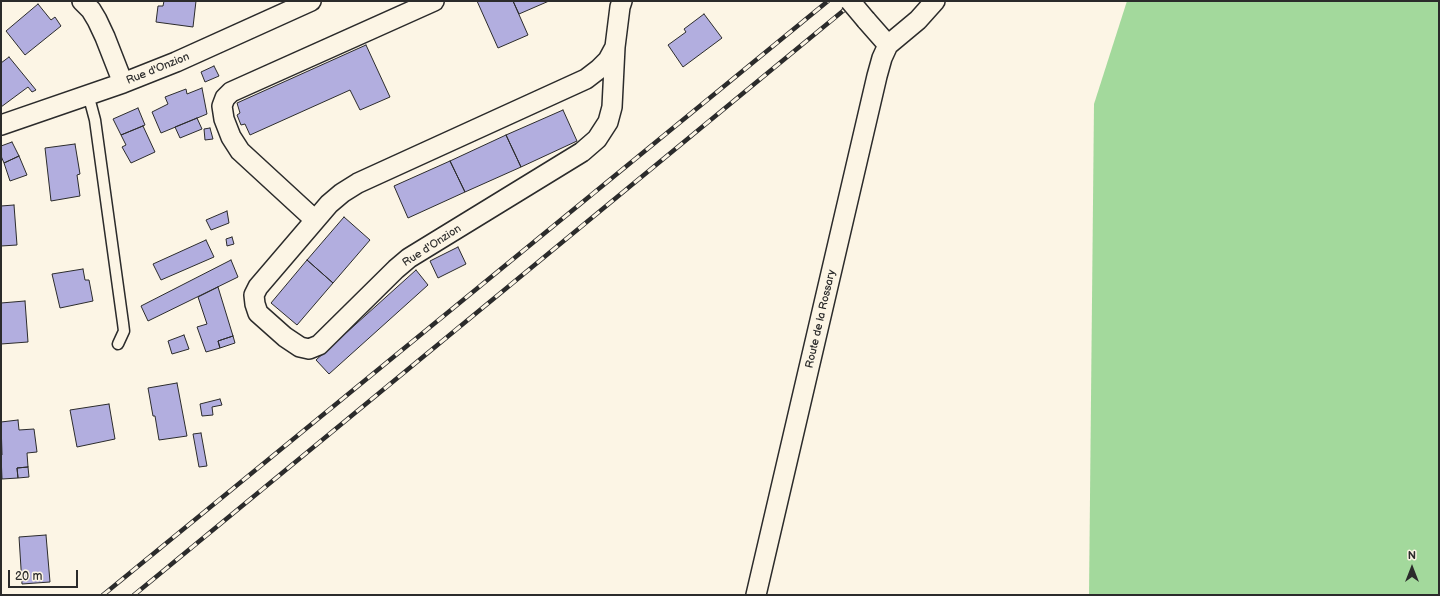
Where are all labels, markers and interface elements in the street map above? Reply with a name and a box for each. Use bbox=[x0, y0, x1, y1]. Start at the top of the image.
street label: Rue d'Onzion bbox=[124, 50, 192, 88]
street label: Rue d'Onzion bbox=[400, 222, 464, 270]
street label: Route de la Rossary bbox=[803, 268, 839, 370]
north arrow bbox=[1392, 548, 1432, 588]
text: N bbox=[1408, 549, 1416, 562]
scale bar bbox=[10, 562, 80, 588]
text: 20 m bbox=[15, 569, 42, 584]

